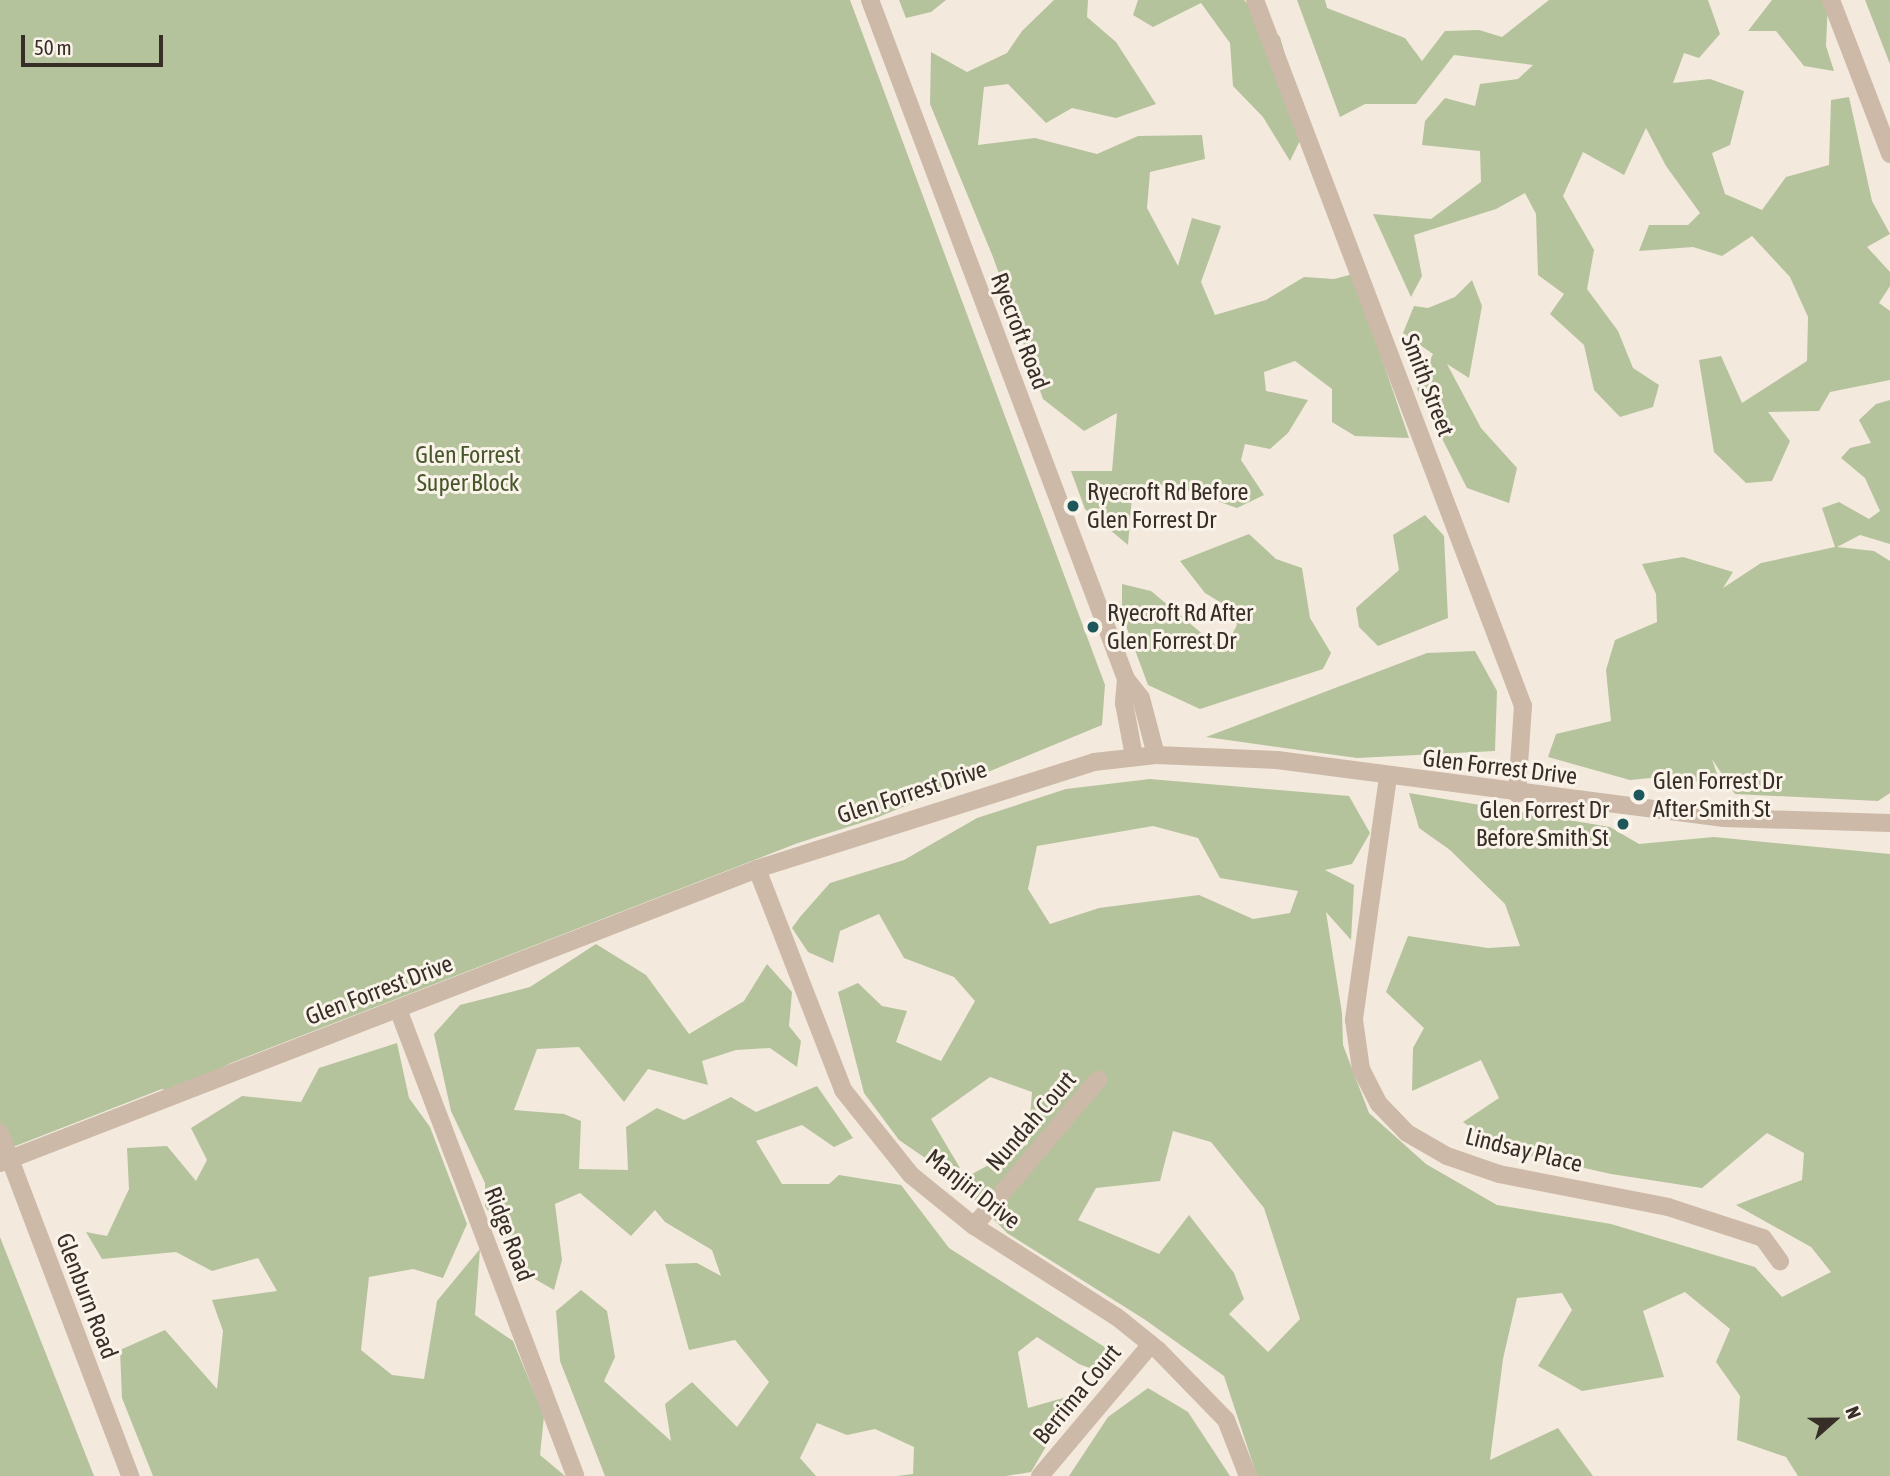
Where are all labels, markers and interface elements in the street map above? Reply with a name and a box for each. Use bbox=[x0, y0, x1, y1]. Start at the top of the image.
scale bar bbox=[24, 21, 166, 65]
text: 50 m bbox=[34, 35, 72, 59]
street label: Ryecroft Road bbox=[985, 269, 1055, 393]
street label: Smith Street bbox=[1395, 330, 1461, 440]
park label: Glen Forrest Super Block bbox=[415, 441, 521, 497]
place label: Ryecroft Rd Before Glen Forrest Dr bbox=[1087, 478, 1248, 534]
marker: Ryecroft Rd Before Glen Forrest Dr bbox=[1065, 498, 1081, 514]
place label: Ryecroft Rd After Glen Forrest Dr bbox=[1107, 599, 1253, 655]
marker: Ryecroft Rd After Glen Forrest Dr bbox=[1085, 619, 1101, 635]
street label: Glen Forrest Drive bbox=[1421, 743, 1579, 791]
street label: Glen Forrest Drive bbox=[834, 754, 990, 830]
place label: Glen Forrest Dr After Smith St bbox=[1653, 767, 1782, 823]
marker: Glen Forrest Dr After Smith St bbox=[1631, 787, 1647, 803]
place label: Glen Forrest Dr Before Smith St bbox=[1476, 796, 1609, 852]
marker: Glen Forrest Dr Before Smith St bbox=[1615, 816, 1631, 832]
street label: Glen Forrest Drive bbox=[301, 949, 457, 1031]
street label: Nundah Court bbox=[980, 1065, 1082, 1177]
street label: Lindsay Place bbox=[1462, 1122, 1586, 1178]
street label: Manjiri Drive bbox=[920, 1143, 1026, 1235]
street label: Ridge Road bbox=[478, 1183, 540, 1285]
street label: Glenburn Road bbox=[50, 1229, 124, 1363]
street label: Berrima Court bbox=[1027, 1338, 1127, 1450]
north arrow bbox=[1799, 1385, 1869, 1455]
text: N bbox=[1841, 1403, 1866, 1422]

